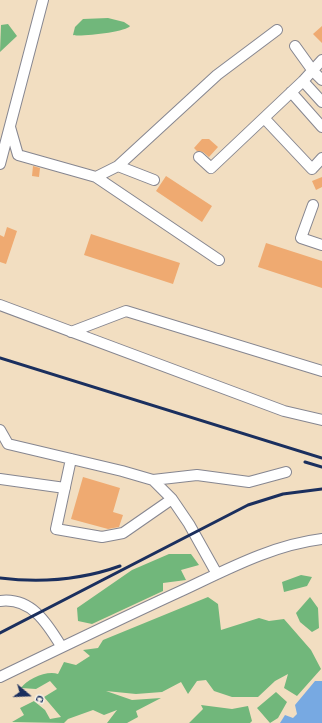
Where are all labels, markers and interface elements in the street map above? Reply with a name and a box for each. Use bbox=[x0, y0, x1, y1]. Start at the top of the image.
north arrow bbox=[8, 675, 48, 715]
text: С bbox=[32, 693, 48, 705]

